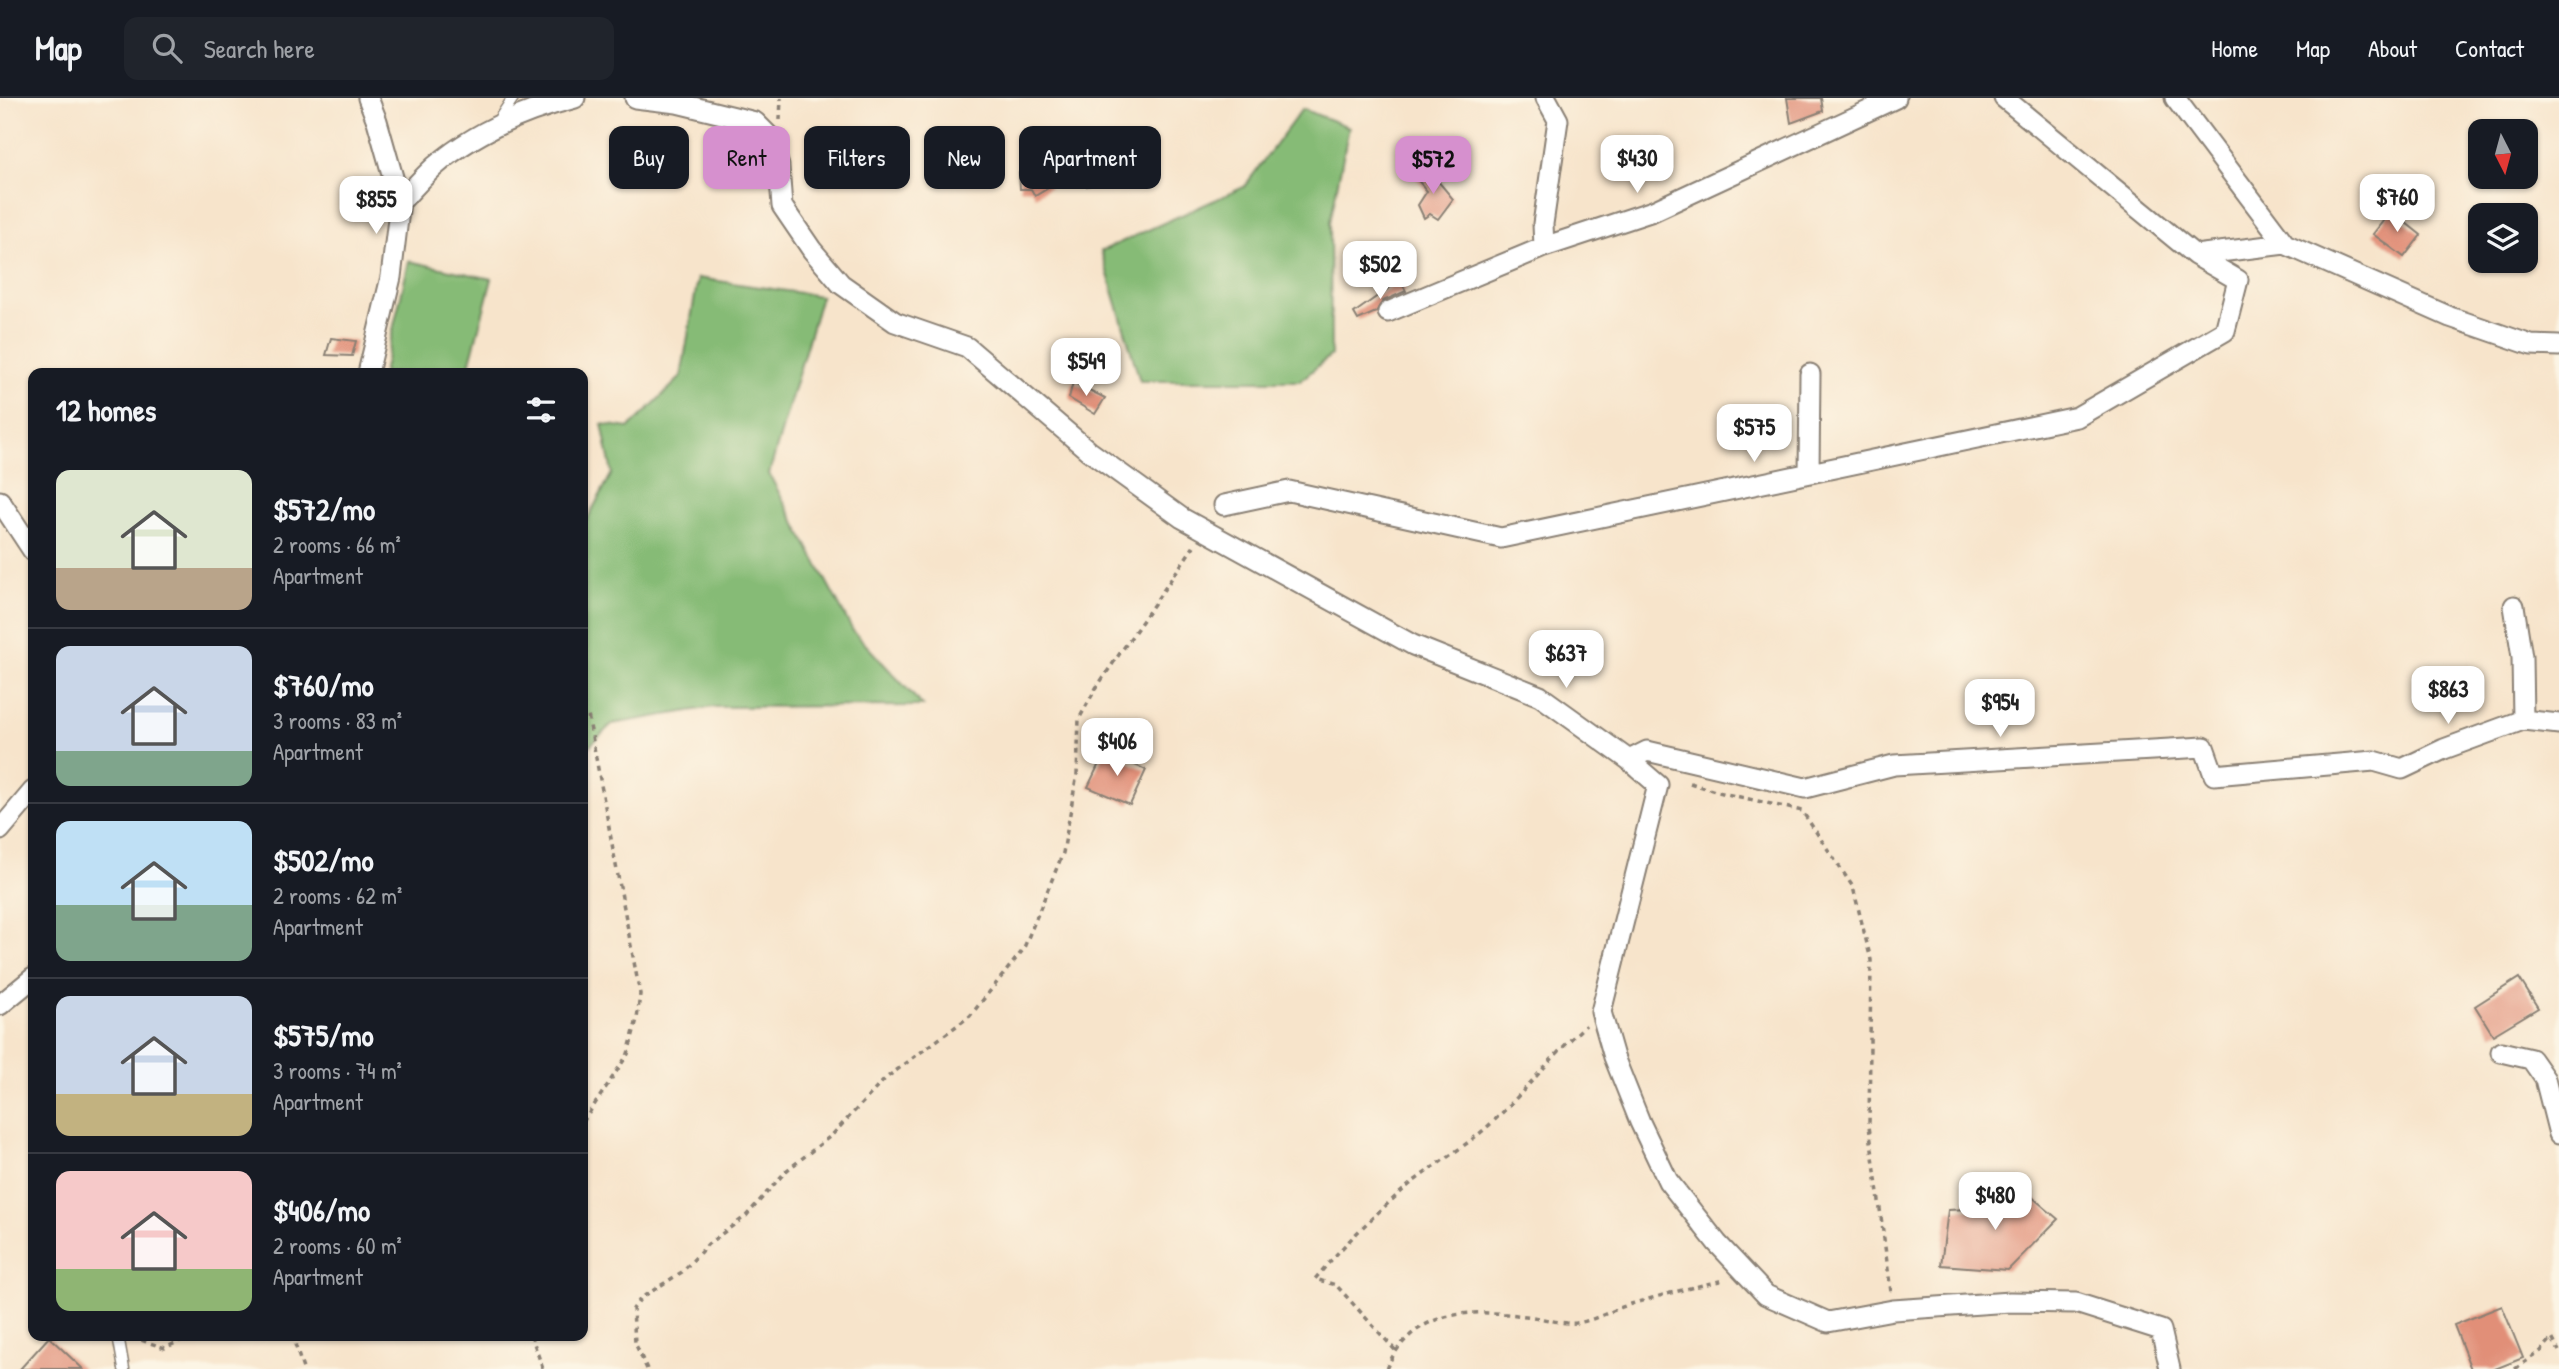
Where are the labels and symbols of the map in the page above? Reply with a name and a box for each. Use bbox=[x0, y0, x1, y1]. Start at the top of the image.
north arrow bbox=[2468, 119, 2538, 189]
pin: $572 bbox=[1392, 136, 1474, 196]
pin: $430 bbox=[1596, 136, 1678, 195]
pin: $760 bbox=[2356, 174, 2438, 234]
pin: $855 bbox=[335, 176, 417, 236]
pin: $502 bbox=[1339, 242, 1421, 301]
pin: $549 bbox=[1045, 338, 1127, 398]
pin: $575 bbox=[1713, 404, 1795, 464]
pin: $637 bbox=[1525, 630, 1607, 690]
pin: $863 bbox=[2407, 666, 2489, 726]
pin: $954 bbox=[1959, 680, 2041, 739]
pin: $406 bbox=[1076, 718, 1158, 778]
pin: $480 bbox=[1954, 1172, 2036, 1232]

